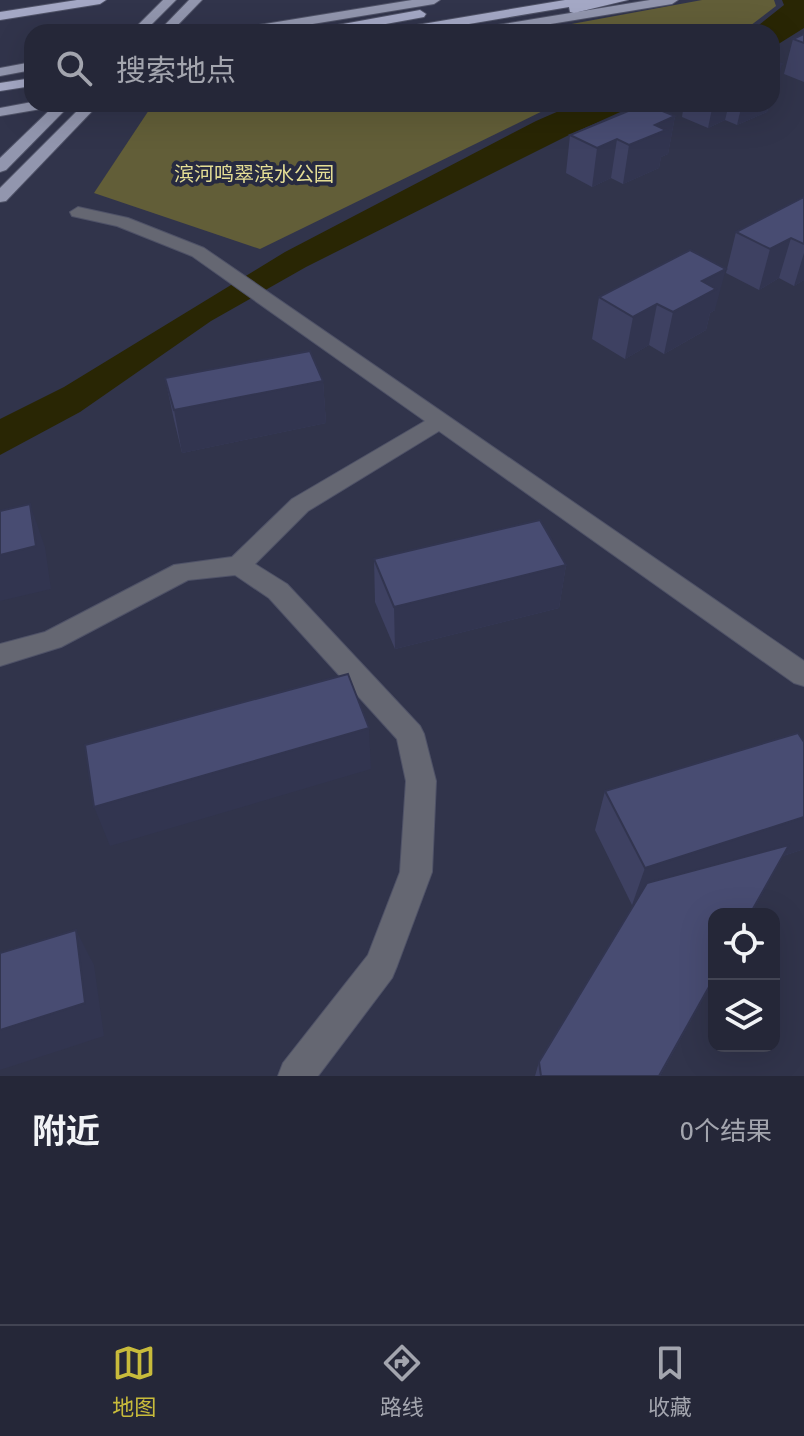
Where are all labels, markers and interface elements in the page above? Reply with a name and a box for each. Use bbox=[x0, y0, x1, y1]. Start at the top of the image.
search box bbox=[24, 24, 780, 112]
icon: search bbox=[52, 46, 96, 90]
text: 搜索地点 bbox=[116, 53, 236, 89]
park label: 滨河鸣翠滨水公园 bbox=[174, 162, 334, 186]
map controls bbox=[708, 908, 780, 1052]
button: locate bbox=[708, 908, 780, 980]
button: layers bbox=[708, 980, 780, 1052]
text: 附近 bbox=[32, 1111, 100, 1152]
text: 0个结果 bbox=[679, 1116, 772, 1147]
tab: 地图 bbox=[112, 1341, 156, 1421]
tab: 路线 bbox=[380, 1341, 424, 1421]
tab: 收藏 bbox=[648, 1341, 692, 1421]

